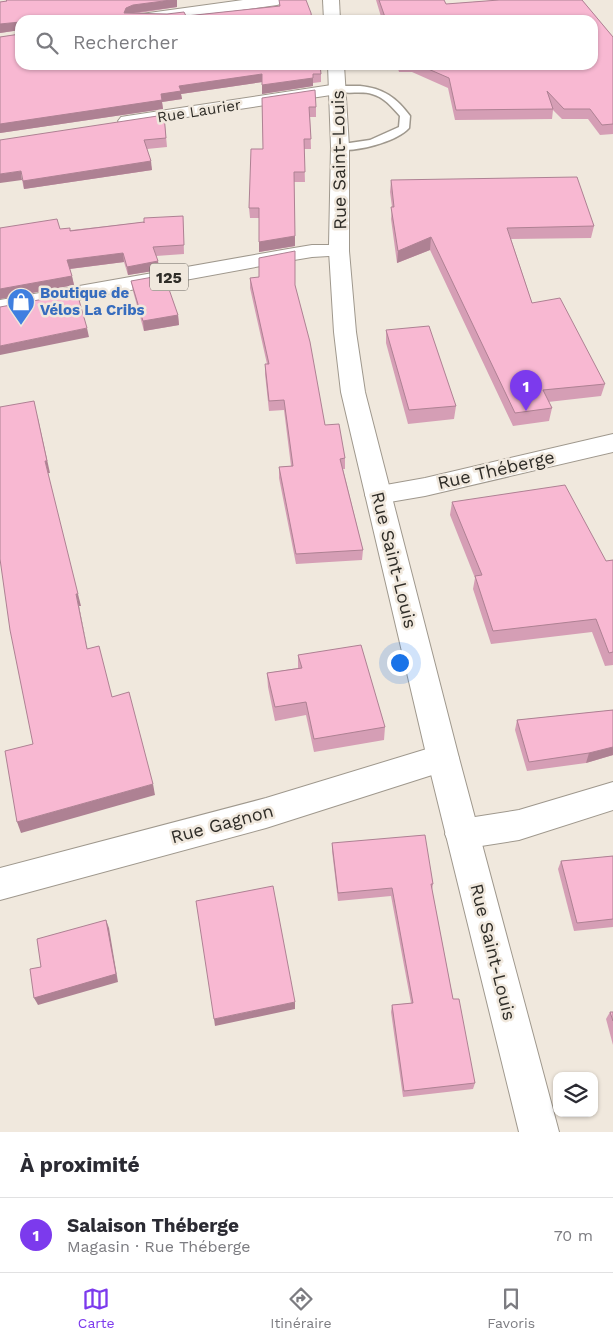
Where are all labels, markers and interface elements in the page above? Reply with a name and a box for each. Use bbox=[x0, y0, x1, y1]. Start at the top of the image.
search box bbox=[15, 15, 598, 70]
icon: search bbox=[33, 29, 61, 57]
text: Rechercher bbox=[73, 31, 178, 54]
street label: Rue Saint-Louis bbox=[327, 90, 350, 230]
street label: Rue Laurier bbox=[156, 96, 242, 126]
road number: 125 bbox=[150, 264, 188, 290]
place label: Boutique de Vélos La Cribs bbox=[40, 284, 145, 319]
shop icon: Boutique de Vélos La Cribs bbox=[6, 287, 36, 326]
pin: 1 bbox=[510, 370, 542, 411]
street label: Rue Théberge bbox=[435, 446, 556, 493]
street label: Rue Saint-Louis bbox=[367, 489, 422, 630]
your location bbox=[387, 650, 413, 676]
street label: Rue Gagnon bbox=[168, 800, 275, 847]
street label: Rue Saint-Louis bbox=[466, 881, 521, 1022]
map controls bbox=[553, 1072, 598, 1117]
button: layers bbox=[553, 1072, 598, 1117]
text: À proximité bbox=[20, 1152, 140, 1177]
text: Salaison Théberge bbox=[67, 1214, 239, 1237]
text: 1 bbox=[33, 1226, 39, 1245]
text: 70 m bbox=[554, 1226, 593, 1245]
text: Magasin · Rue Théberge bbox=[67, 1237, 251, 1256]
tab: Carte bbox=[78, 1285, 115, 1331]
tab: Itinéraire bbox=[270, 1285, 331, 1331]
tab: Favoris bbox=[487, 1285, 535, 1331]

